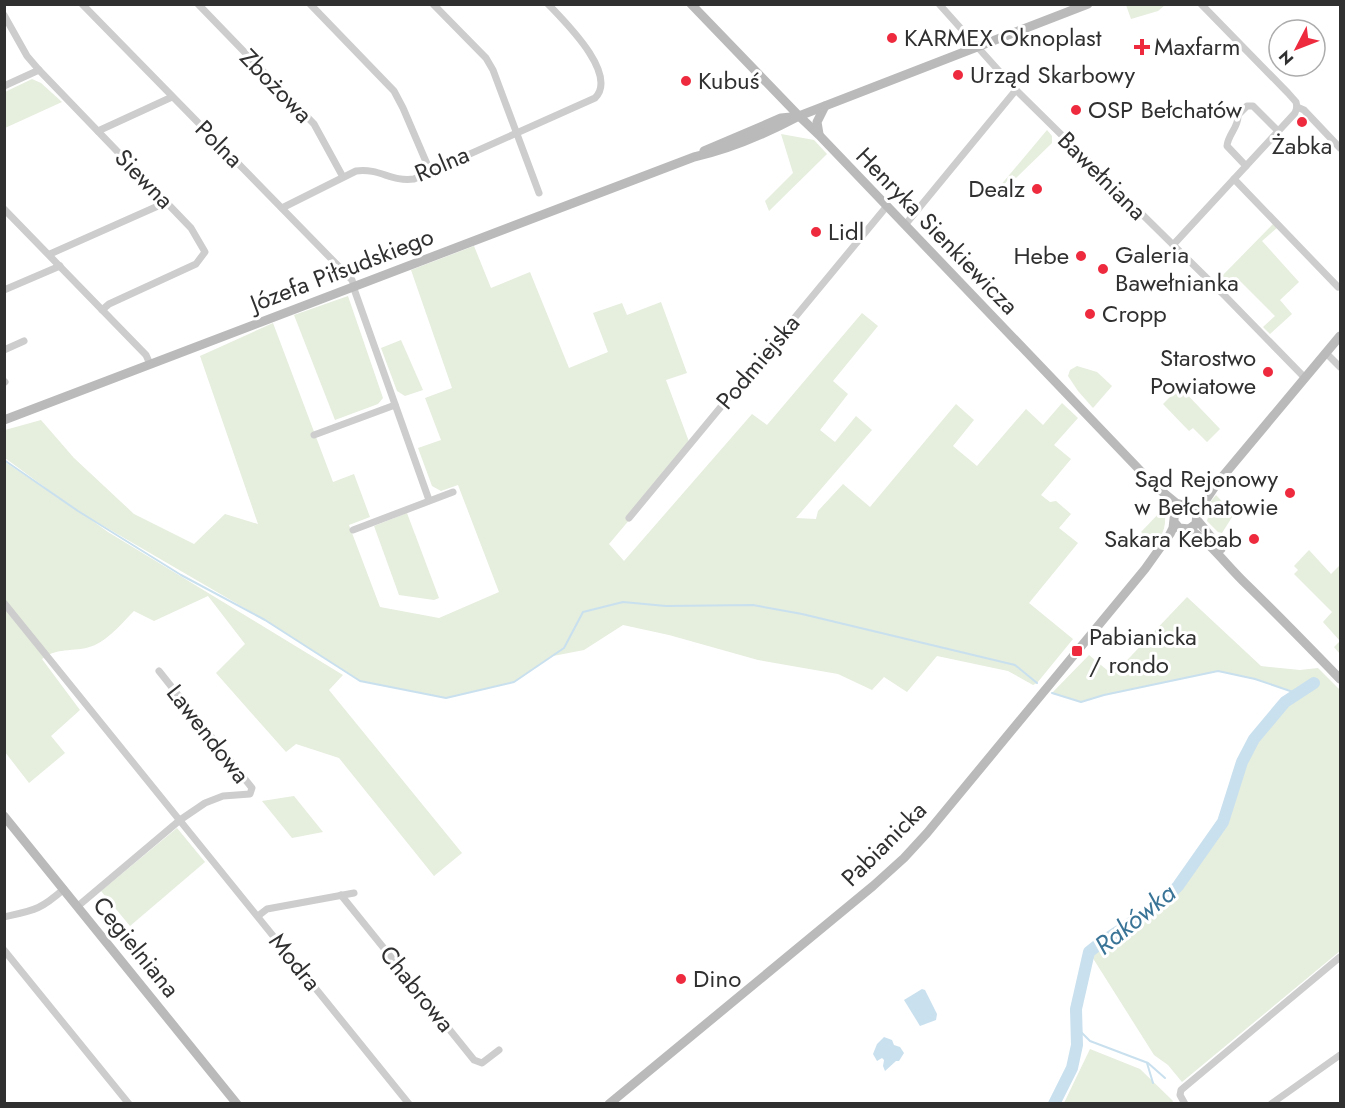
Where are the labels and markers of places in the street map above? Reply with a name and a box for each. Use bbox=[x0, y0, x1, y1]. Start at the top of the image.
place label: KARMEX Oknoplast bbox=[904, 20, 1102, 55]
place label: Maxfarm bbox=[1154, 29, 1240, 64]
marker: KARMEX Oknoplast bbox=[885, 31, 899, 45]
marker: Maxfarm bbox=[1135, 40, 1149, 54]
place label: Urząd Skarbowy bbox=[970, 57, 1135, 92]
place label: Kubuś bbox=[698, 63, 760, 98]
marker: Urząd Skarbowy bbox=[951, 68, 965, 82]
marker: Kubuś bbox=[679, 74, 693, 88]
place label: OSP Bełchatów bbox=[1088, 92, 1243, 127]
marker: OSP Bełchatów bbox=[1069, 103, 1083, 117]
marker: Żabka bbox=[1295, 115, 1309, 129]
place label: Żabka bbox=[1272, 128, 1332, 163]
place label: Dealz bbox=[968, 171, 1025, 206]
marker: Dealz bbox=[1030, 182, 1044, 196]
place label: Lidl bbox=[828, 214, 864, 249]
marker: Lidl bbox=[809, 225, 823, 239]
place label: Galeria Bawełnianka bbox=[1115, 237, 1239, 300]
place label: Hebe bbox=[1013, 238, 1069, 273]
marker: Hebe bbox=[1074, 249, 1088, 263]
marker: Galeria Bawełnianka bbox=[1096, 262, 1110, 276]
place label: Cropp bbox=[1102, 296, 1167, 331]
marker: Cropp bbox=[1083, 307, 1097, 321]
place label: Starostwo Powiatowe bbox=[1150, 340, 1256, 403]
marker: Starostwo Powiatowe bbox=[1261, 365, 1275, 379]
place label: Sąd Rejonowy w Bełchatowie bbox=[1134, 461, 1278, 524]
marker: Sąd Rejonowy w Bełchatowie bbox=[1283, 486, 1297, 500]
place label: Sakara Kebab bbox=[1104, 521, 1242, 556]
marker: Sakara Kebab bbox=[1247, 532, 1261, 546]
place label: Pabianicka / rondo bbox=[1089, 619, 1197, 682]
marker: Pabianicka / rondo bbox=[1070, 644, 1084, 658]
place label: Dino bbox=[693, 961, 741, 996]
marker: Dino bbox=[674, 972, 688, 986]

